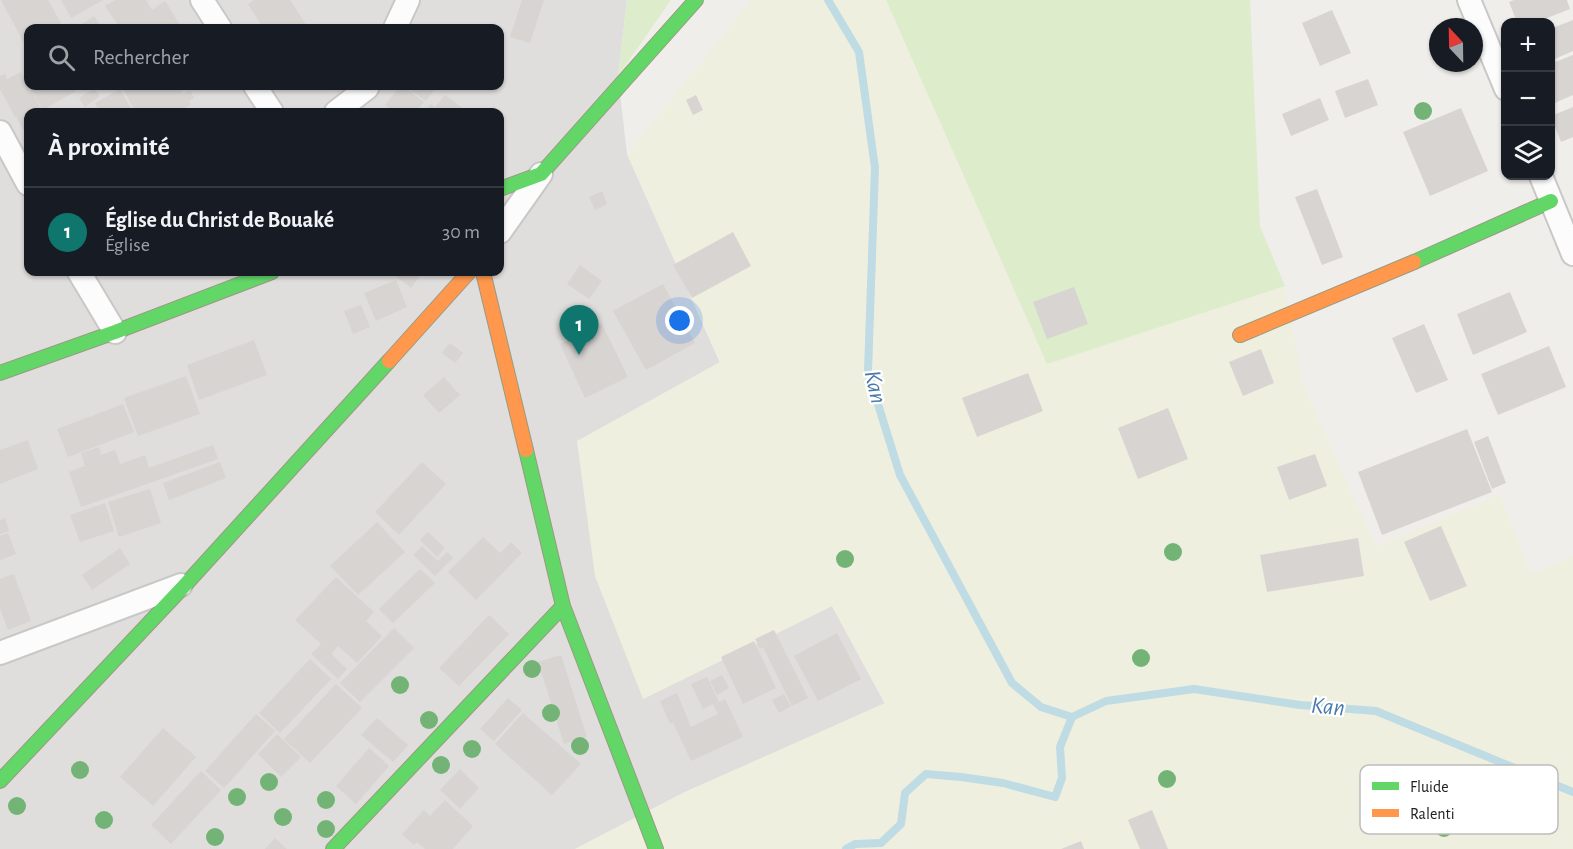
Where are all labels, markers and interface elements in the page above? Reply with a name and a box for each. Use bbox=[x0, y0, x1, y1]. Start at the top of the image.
north arrow bbox=[1429, 18, 1483, 72]
map controls bbox=[1501, 18, 1555, 180]
button: + bbox=[1501, 18, 1555, 72]
search box bbox=[24, 24, 504, 90]
icon: search bbox=[45, 41, 78, 74]
text: Rechercher bbox=[93, 46, 189, 68]
button: − bbox=[1501, 72, 1555, 126]
button: layers bbox=[1501, 126, 1555, 180]
text: À proximité bbox=[48, 134, 170, 160]
text: Église du Christ de Bouaké bbox=[105, 209, 334, 231]
text: 1 bbox=[64, 222, 71, 242]
text: 30 m bbox=[442, 222, 480, 242]
text: Église bbox=[105, 235, 150, 255]
pin: 1 bbox=[560, 306, 598, 355]
your location bbox=[665, 306, 694, 335]
water label: Kan bbox=[860, 368, 890, 406]
water label: Kan bbox=[1310, 694, 1346, 720]
legend bbox=[1360, 765, 1558, 834]
text: Fluide bbox=[1410, 779, 1449, 795]
text: Ralenti bbox=[1410, 806, 1455, 822]

